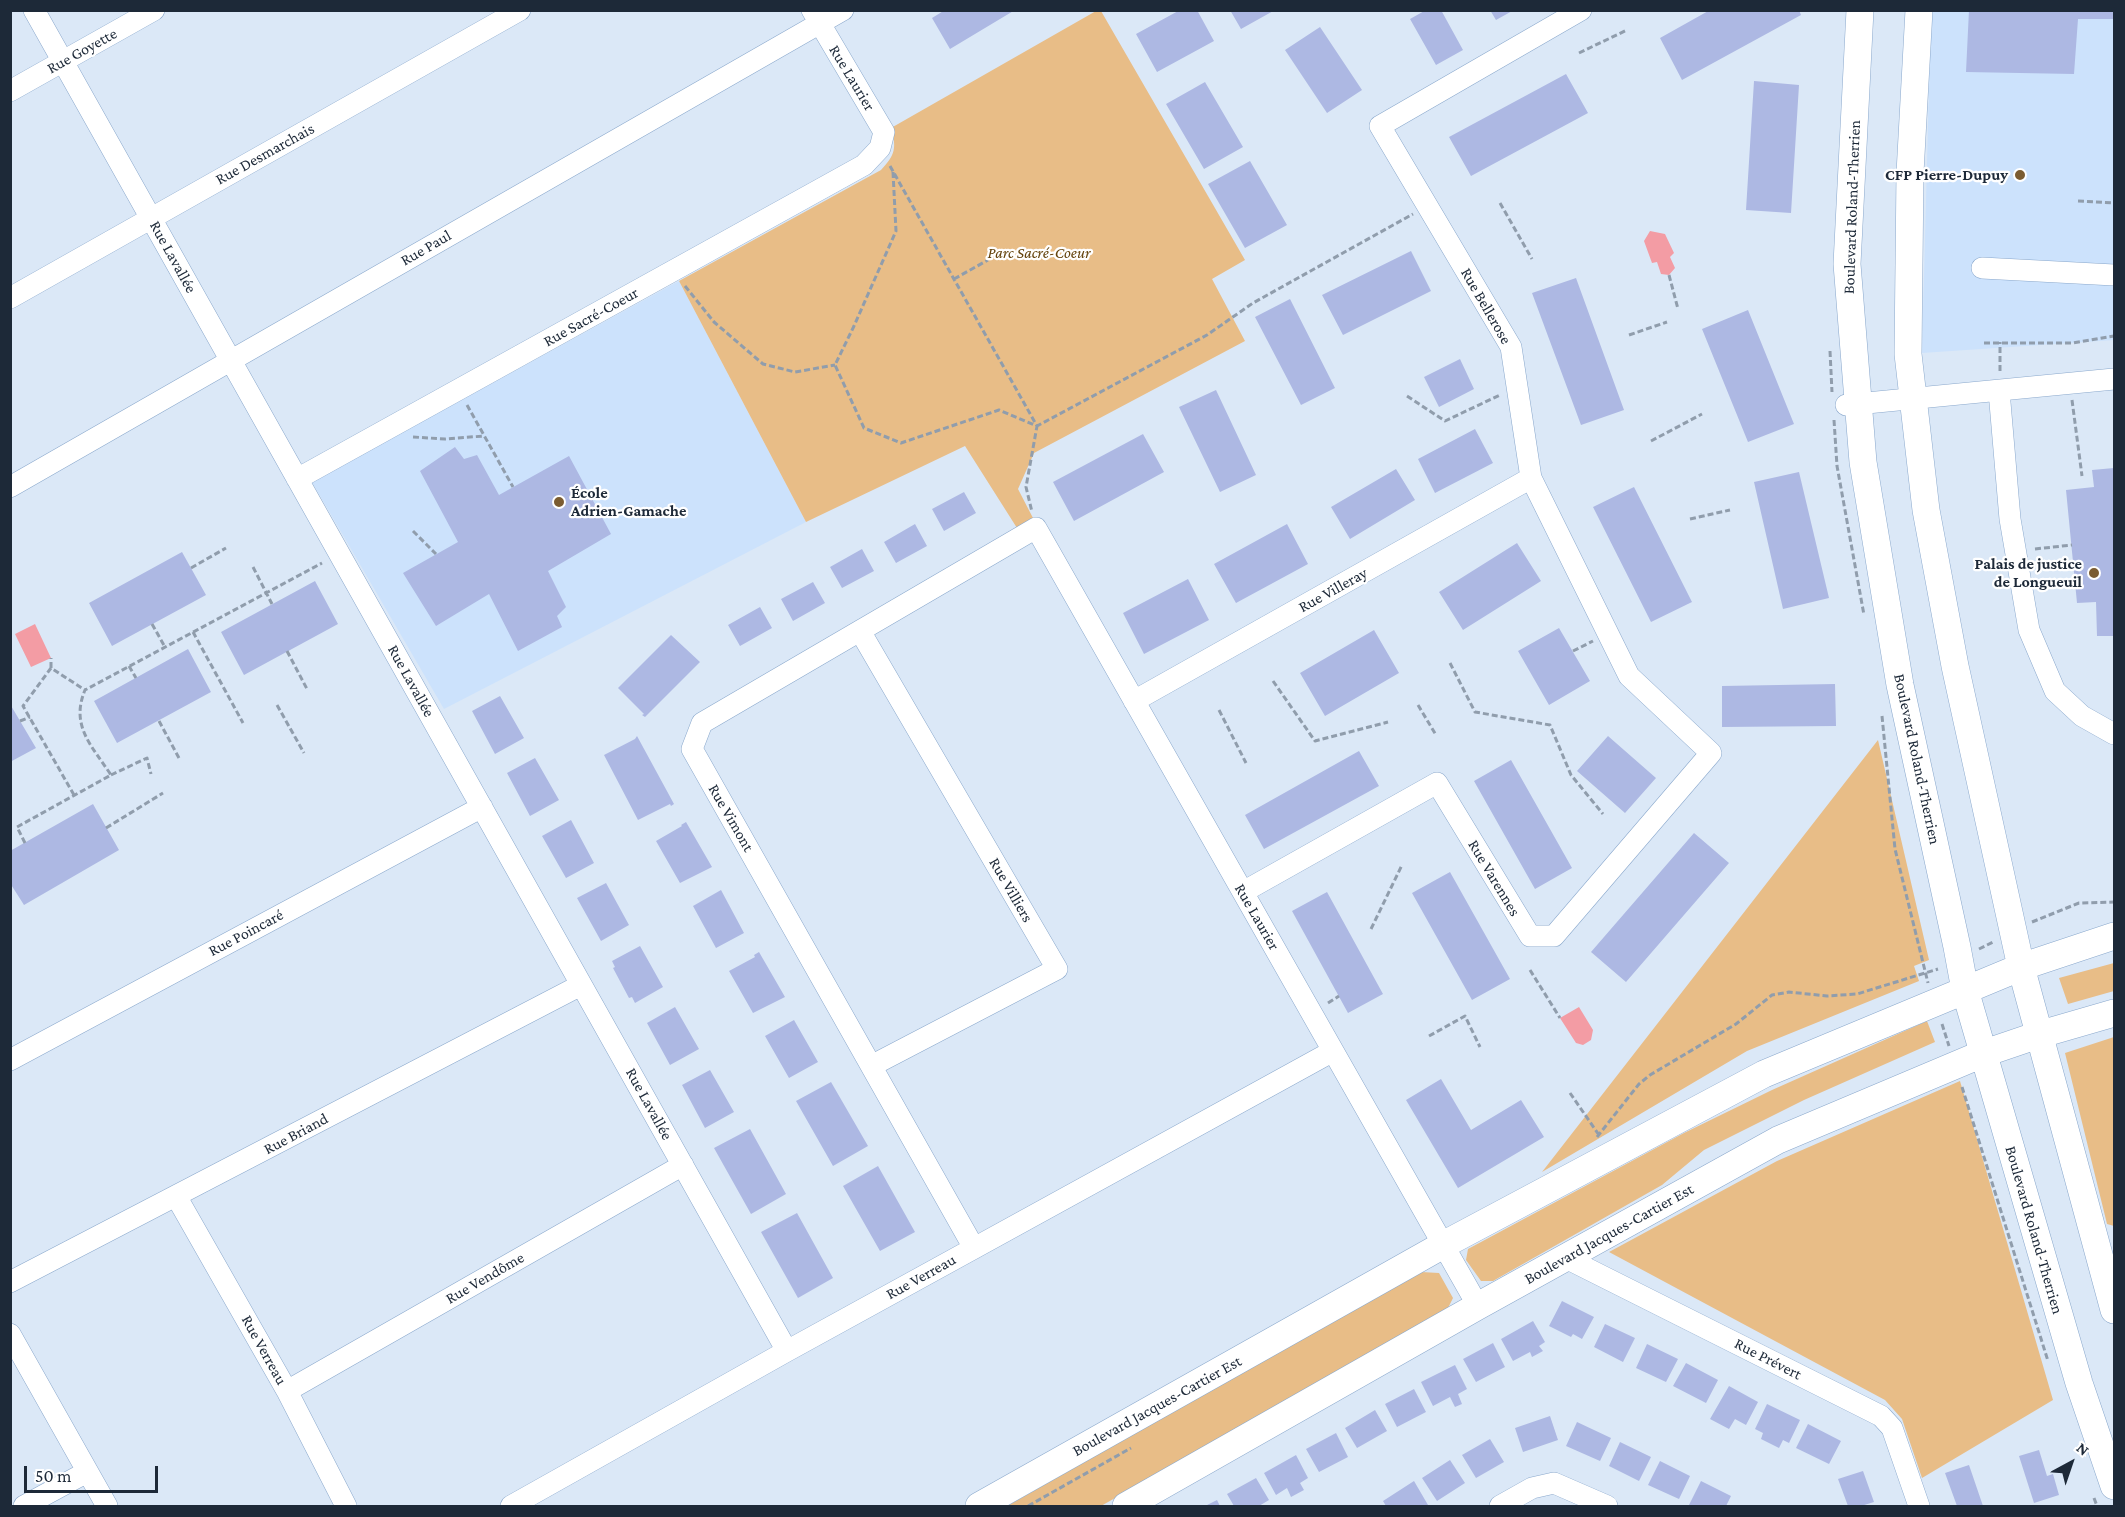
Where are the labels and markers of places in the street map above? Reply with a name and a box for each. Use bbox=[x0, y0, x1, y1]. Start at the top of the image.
place label: CFP Pierre-Dupuy bbox=[1885, 165, 2008, 185]
marker: CFP Pierre-Dupuy bbox=[2013, 168, 2027, 182]
place label: École Adrien-Gamache bbox=[571, 483, 686, 521]
marker: École Adrien-Gamache bbox=[552, 495, 566, 509]
place label: Palais de justice de Longueuil bbox=[1975, 554, 2082, 592]
marker: Palais de justice de Longueuil bbox=[2087, 566, 2101, 580]

